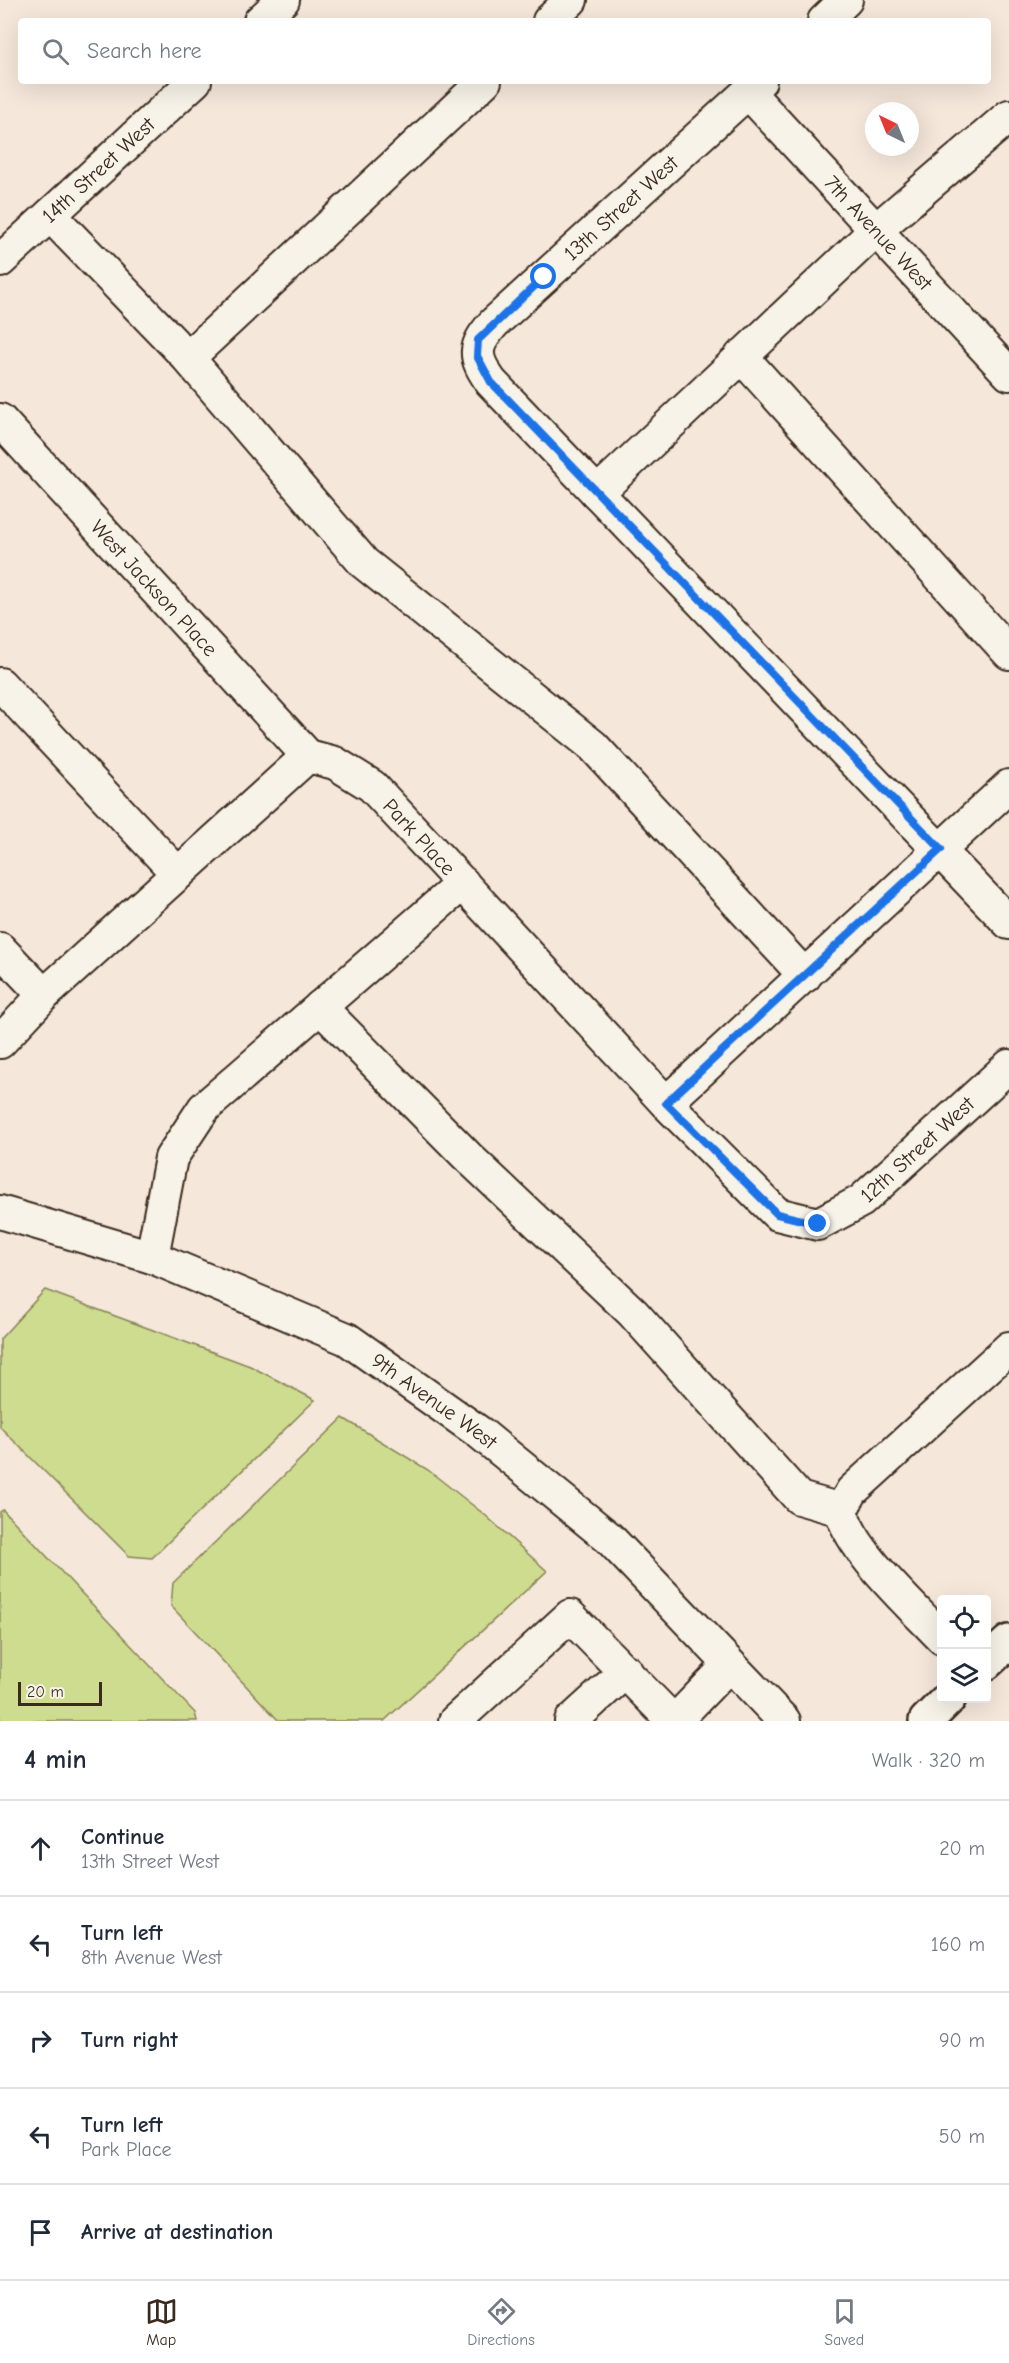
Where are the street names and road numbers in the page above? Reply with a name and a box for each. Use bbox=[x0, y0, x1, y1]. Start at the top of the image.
street label: 14th Street West bbox=[37, 112, 160, 228]
street label: 13th Street West bbox=[559, 150, 684, 265]
street label: 7th Avenue West bbox=[820, 171, 938, 296]
street label: West Jackson Place bbox=[86, 515, 222, 661]
street label: Park Place bbox=[378, 794, 460, 880]
street label: 12th Street West bbox=[856, 1091, 980, 1207]
street label: 9th Avenue West bbox=[367, 1348, 503, 1455]

